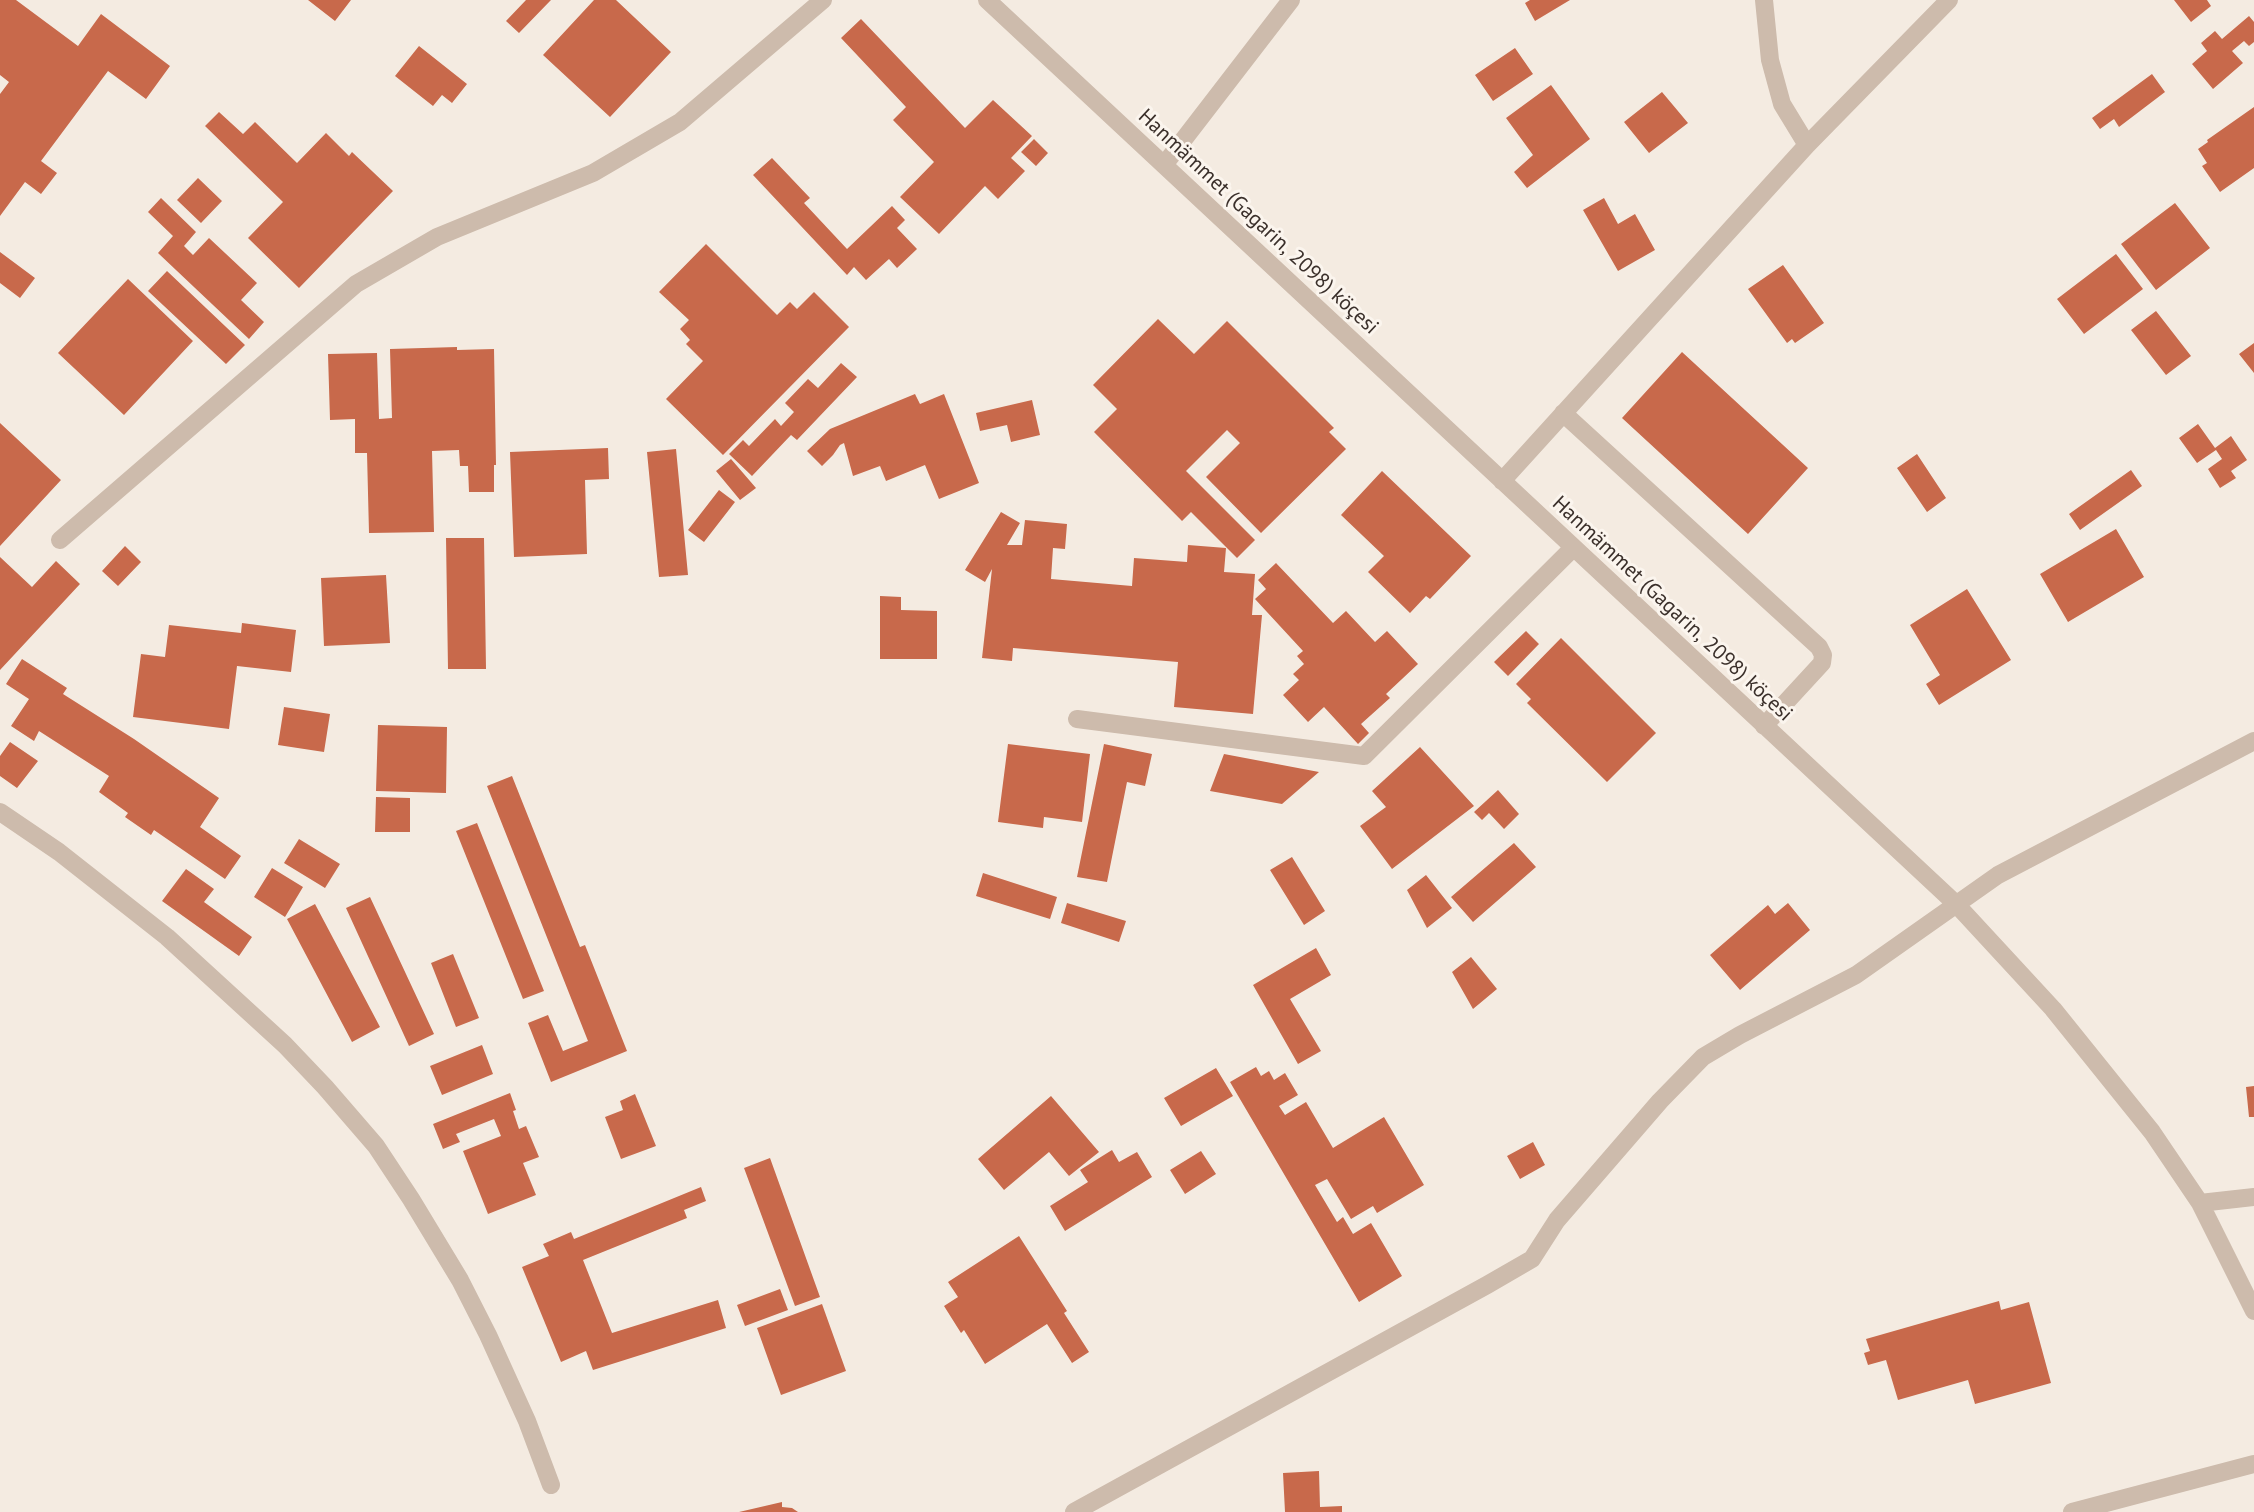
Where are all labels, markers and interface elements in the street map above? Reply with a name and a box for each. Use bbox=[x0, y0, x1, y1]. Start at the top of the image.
street label: Hanmämmet (Gagarin, 2098) köçesi bbox=[1133, 104, 1383, 340]
street label: Hanmämmet (Gagarin, 2098) köçesi bbox=[1547, 491, 1797, 727]

